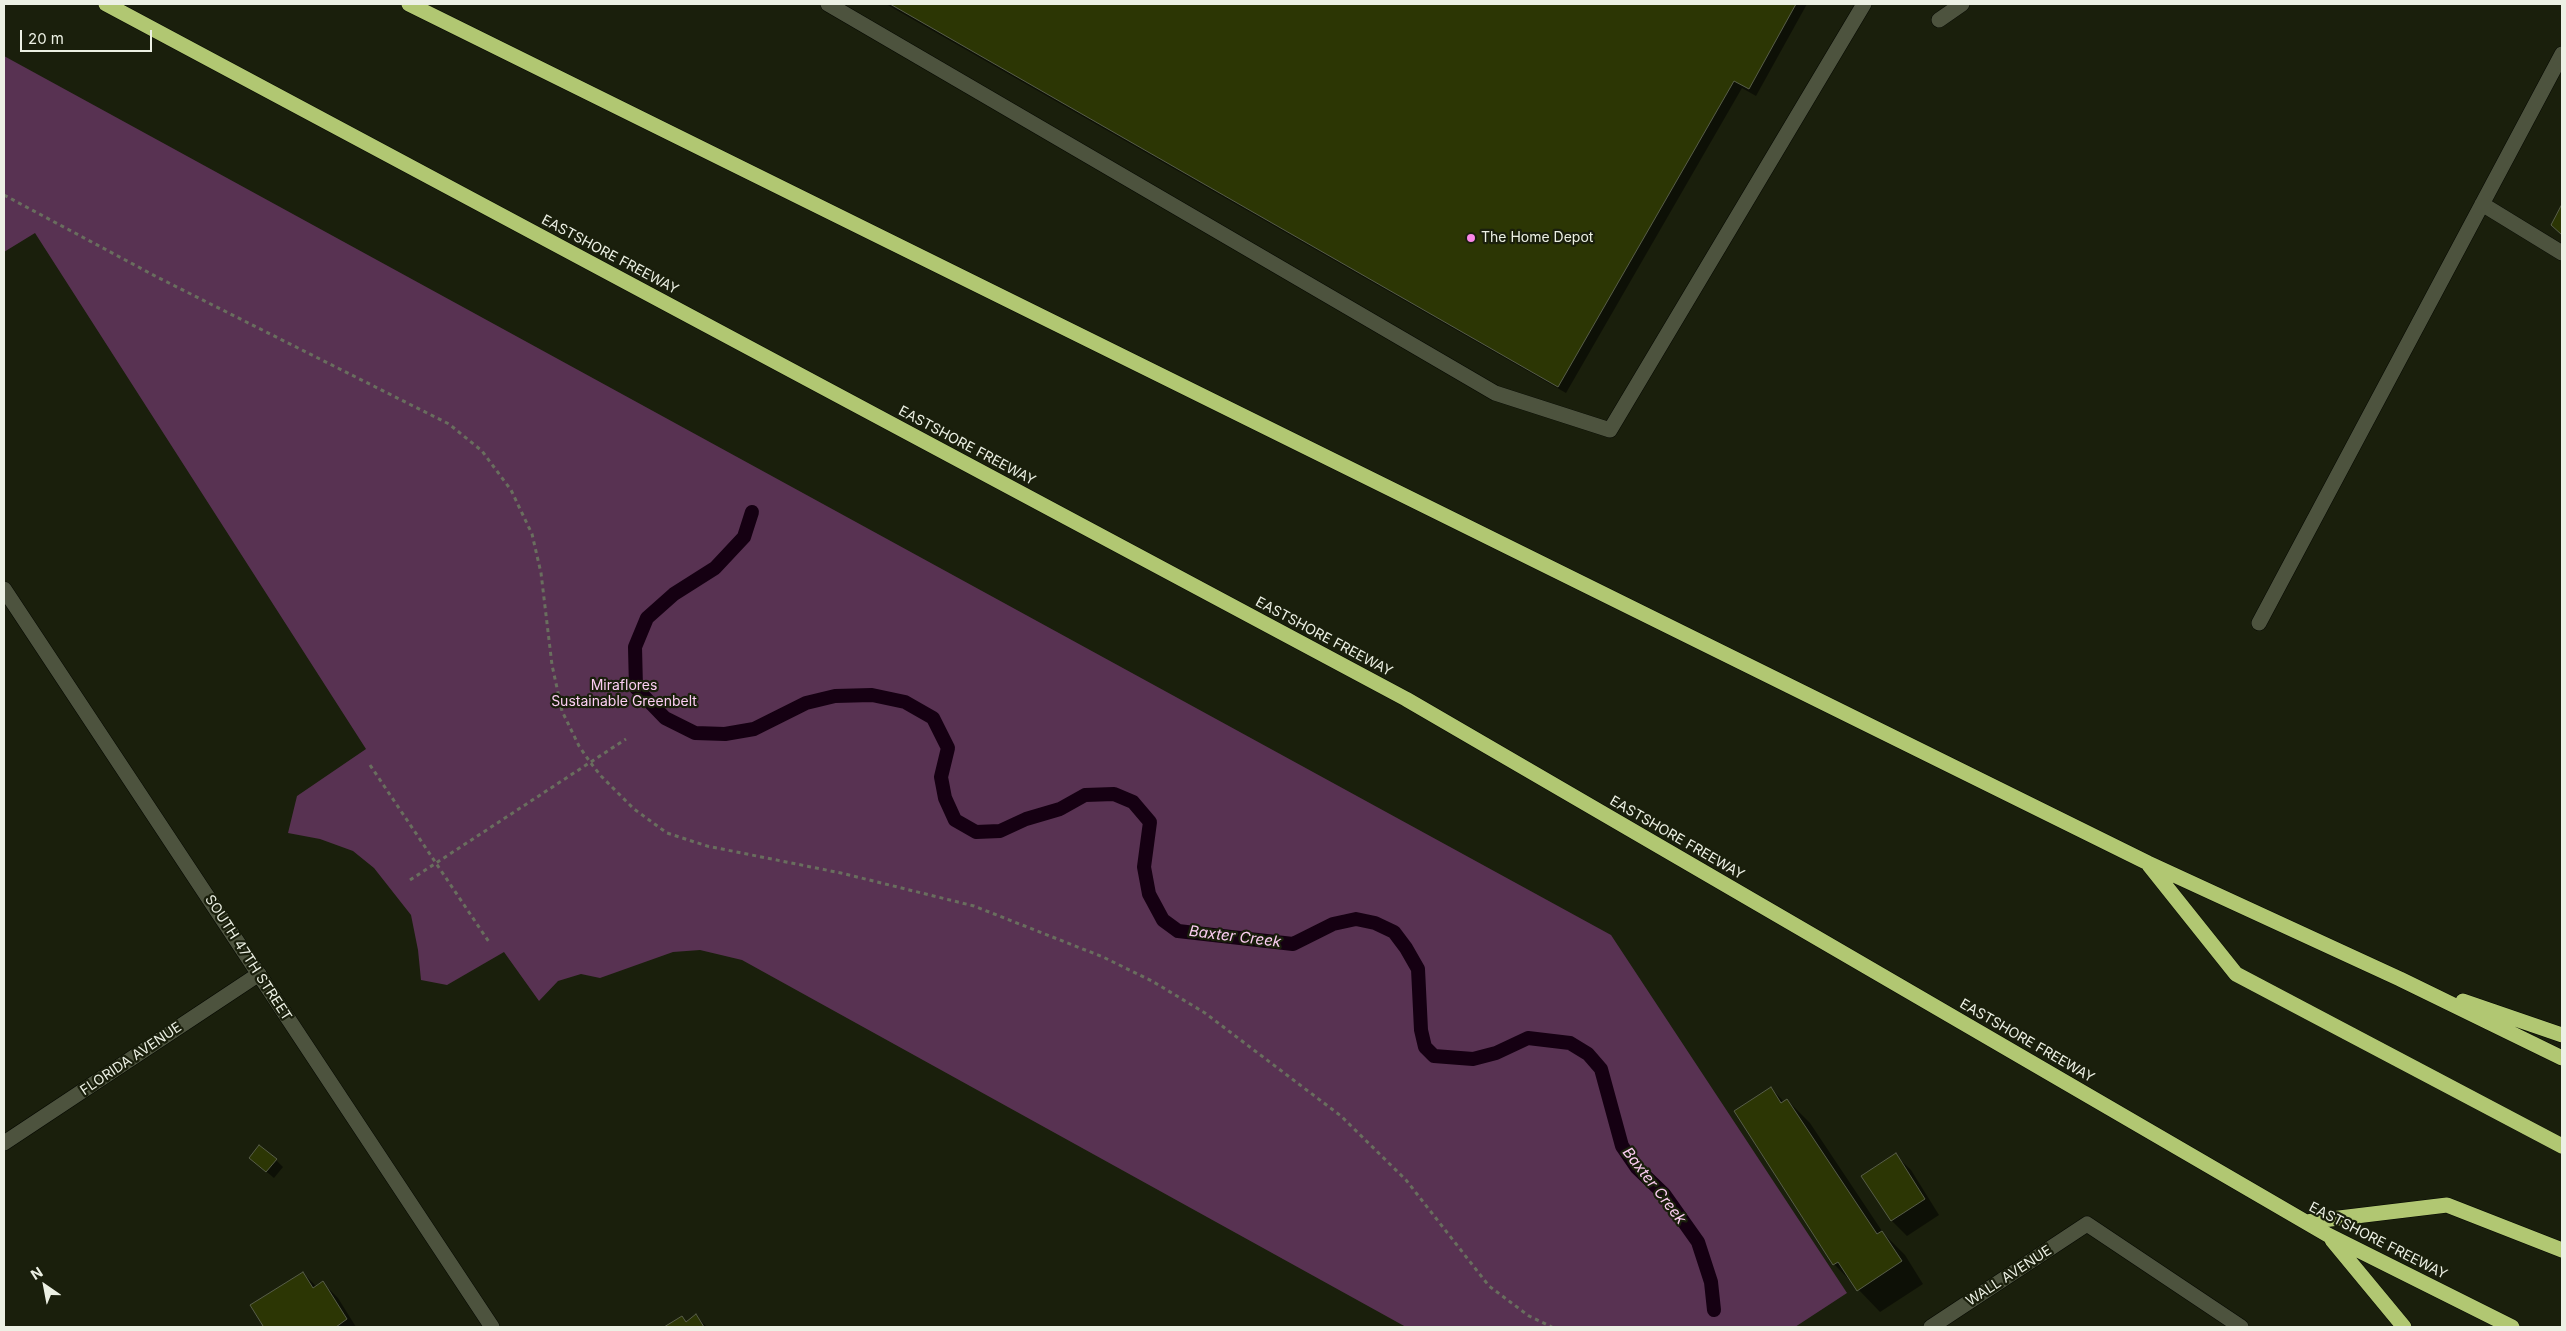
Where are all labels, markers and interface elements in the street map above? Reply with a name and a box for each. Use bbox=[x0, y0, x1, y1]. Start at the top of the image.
scale bar bbox=[22, 20, 155, 52]
text: 20 m bbox=[28, 29, 64, 48]
street label: EASTSHORE FREEWAY bbox=[539, 212, 681, 298]
place label: The Home Depot bbox=[1481, 230, 1593, 246]
marker: The Home Depot bbox=[1465, 232, 1477, 244]
street label: EASTSHORE FREEWAY bbox=[896, 403, 1038, 489]
street label: EASTSHORE FREEWAY bbox=[1253, 594, 1395, 680]
park label: Miraflores Sustainable Greenbelt bbox=[551, 678, 697, 710]
street label: EASTSHORE FREEWAY bbox=[1607, 793, 1747, 883]
street label: SOUTH 47TH STREET bbox=[201, 892, 295, 1024]
water label: Baxter Creek bbox=[1188, 922, 1282, 952]
street label: EASTSHORE FREEWAY bbox=[1957, 996, 2097, 1086]
street label: FLORIDA AVENUE bbox=[77, 1019, 185, 1099]
water label: Baxter Creek bbox=[1618, 1144, 1690, 1228]
street label: EASTSHORE FREEWAY bbox=[2306, 1199, 2450, 1283]
street label: WALL AVENUE bbox=[1963, 1242, 2055, 1310]
north arrow bbox=[20, 1261, 70, 1311]
text: N bbox=[27, 1263, 46, 1283]

